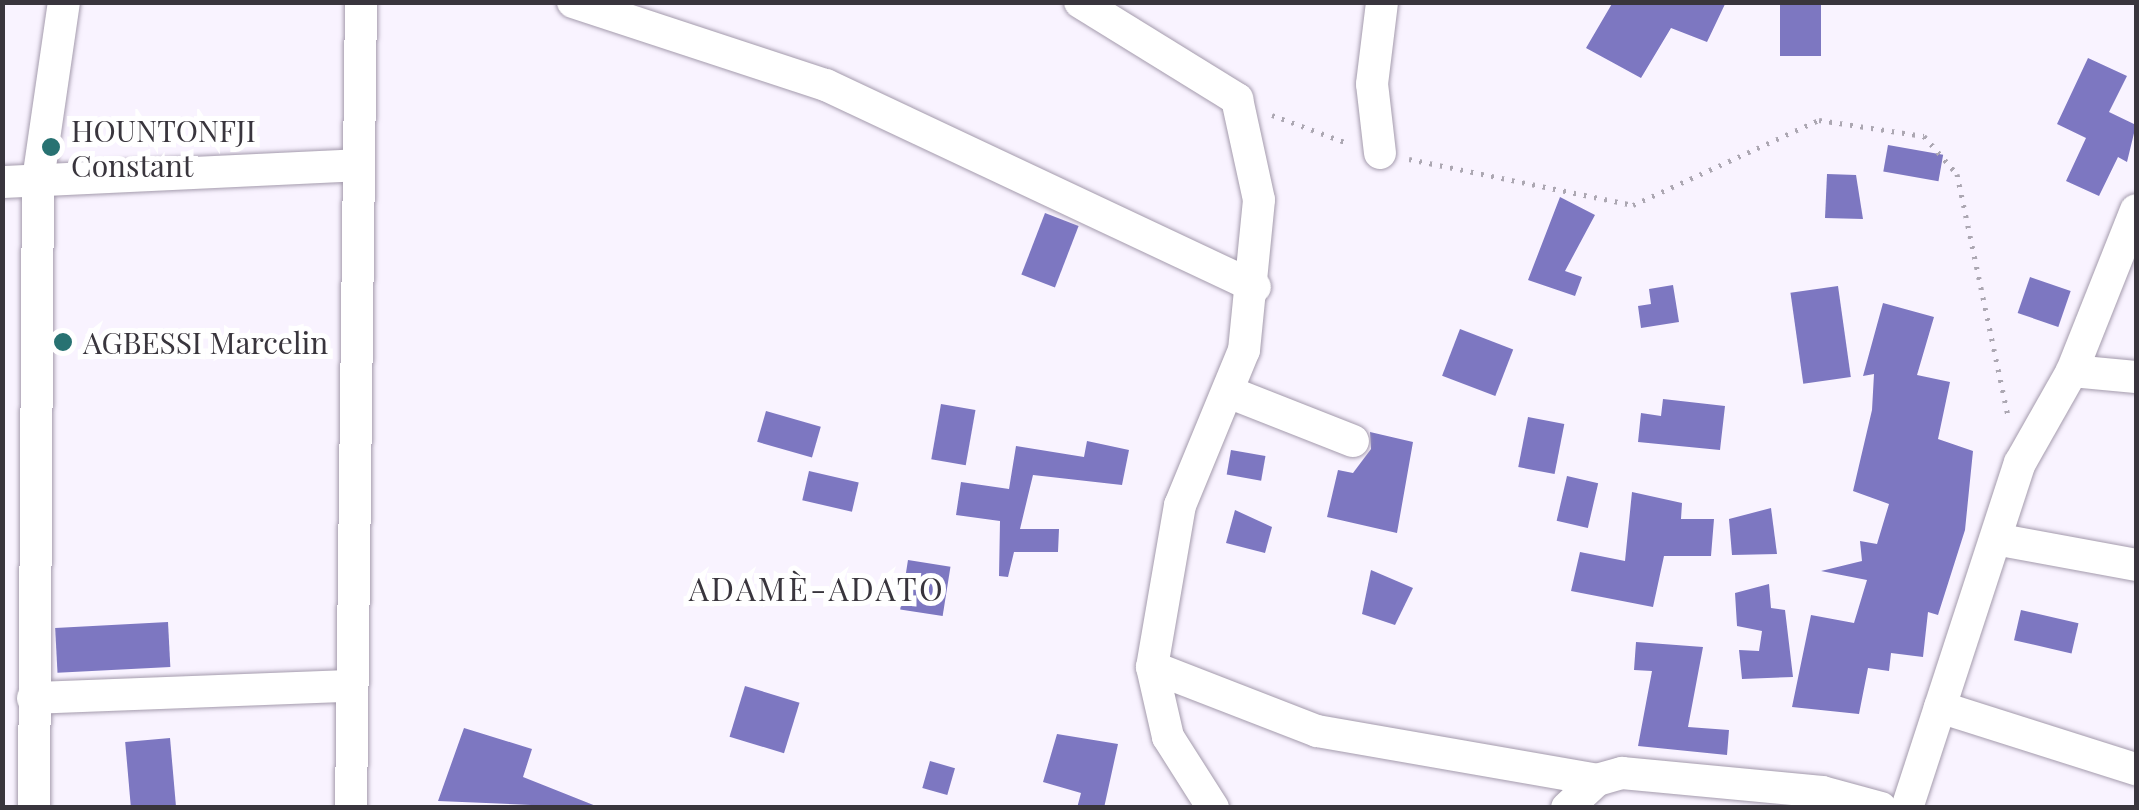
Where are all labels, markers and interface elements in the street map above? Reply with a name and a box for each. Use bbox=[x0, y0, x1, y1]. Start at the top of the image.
place label: HOUNTONFJI Constant bbox=[71, 112, 256, 182]
marker: HOUNTONFJI Constant bbox=[40, 136, 62, 158]
place label: AGBESSI Marcelin bbox=[83, 324, 328, 360]
marker: AGBESSI Marcelin bbox=[52, 331, 74, 353]
district label: ADAMÈ-ADATO bbox=[689, 569, 945, 607]

